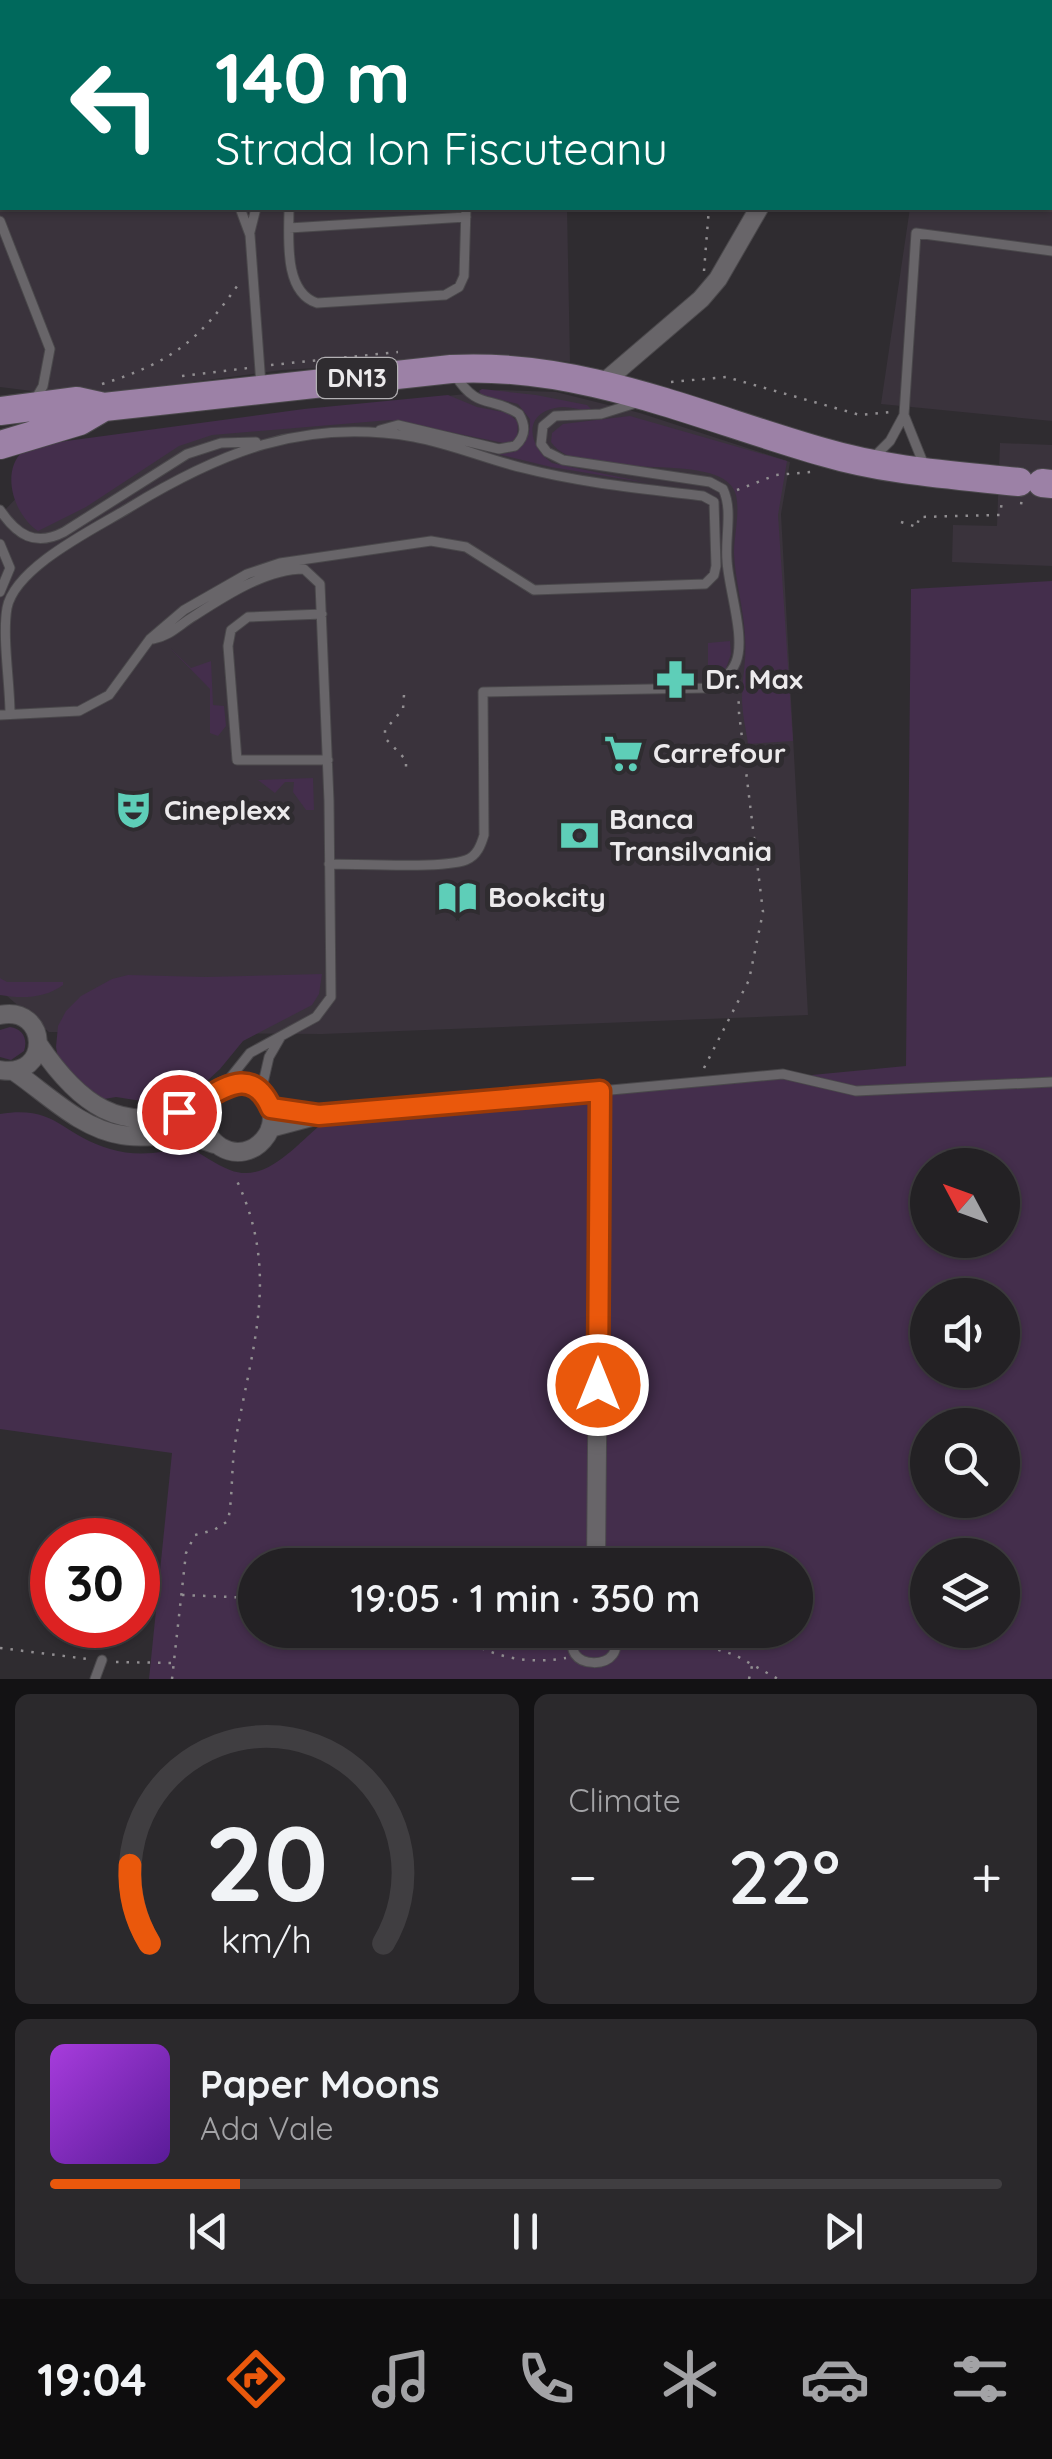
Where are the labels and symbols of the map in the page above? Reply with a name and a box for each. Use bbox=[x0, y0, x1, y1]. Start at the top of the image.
road number: DN13 bbox=[317, 358, 397, 398]
pharmacy icon: Dr. Max bbox=[654, 658, 696, 700]
place label: Dr. Max bbox=[705, 661, 803, 696]
supermarket icon: Carrefour bbox=[602, 732, 644, 774]
place label: Carrefour bbox=[653, 735, 786, 770]
theatre icon: Cineplexx bbox=[113, 789, 155, 831]
place label: Cineplexx bbox=[164, 792, 290, 827]
place label: Banca Transilvania bbox=[609, 801, 772, 868]
bank icon: Banca Transilvania bbox=[558, 814, 600, 856]
library icon: Bookcity bbox=[437, 876, 479, 918]
place label: Bookcity bbox=[488, 879, 606, 914]
pin bbox=[137, 1070, 222, 1155]
north arrow bbox=[910, 1148, 1020, 1258]
position arrow bbox=[546, 1333, 650, 1437]
speed limit sign: 30 bbox=[30, 1518, 160, 1648]

